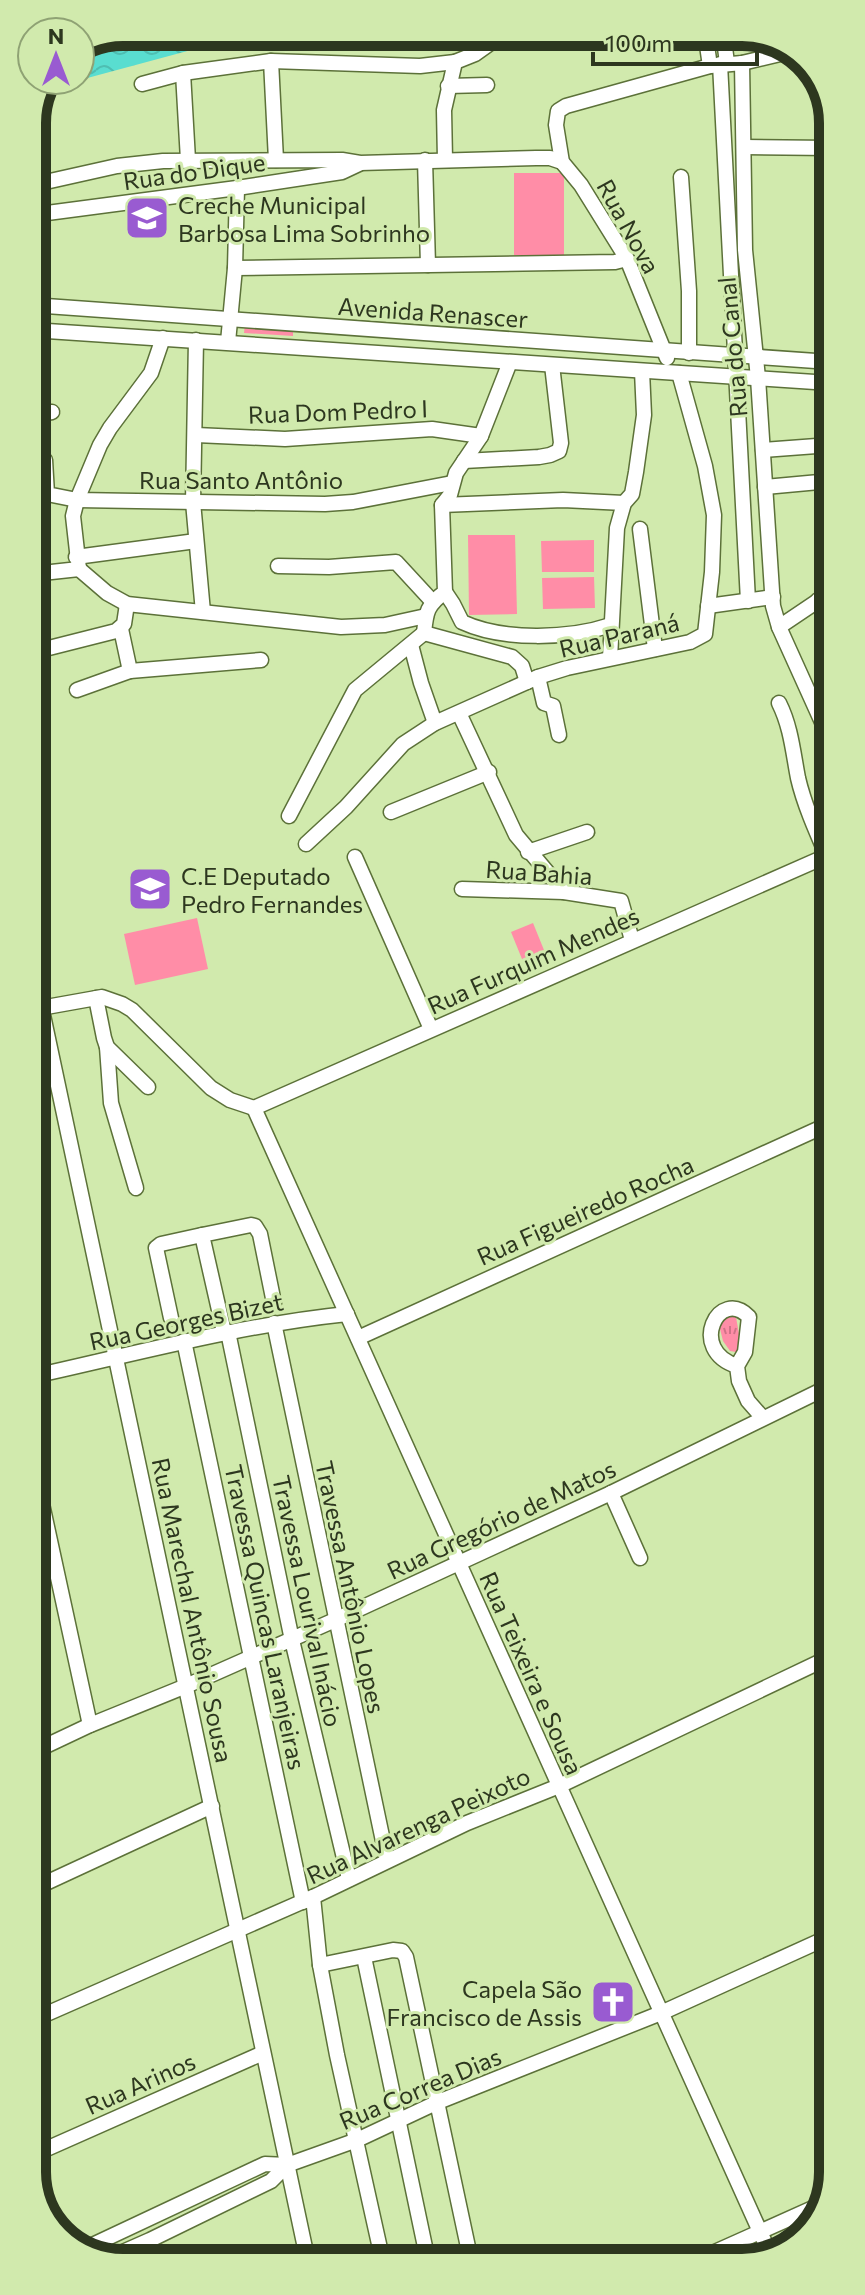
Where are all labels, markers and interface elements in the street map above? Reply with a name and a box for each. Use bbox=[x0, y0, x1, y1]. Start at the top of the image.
north arrow bbox=[16, 16, 96, 96]
scale bar bbox=[593, 16, 757, 66]
text: N bbox=[48, 22, 64, 49]
text: 100 m bbox=[605, 28, 672, 57]
street label: Rua do Dique bbox=[121, 147, 267, 195]
street label: Rua Nova bbox=[591, 174, 667, 278]
place label: Creche Municipal Barbosa Lima Sobrinho bbox=[178, 190, 430, 247]
school or university icon: Creche Municipal Barbosa Lima Sobrinho bbox=[123, 194, 171, 242]
street label: Rua do Canal bbox=[711, 276, 753, 418]
street label: Avenida Renascer bbox=[337, 291, 529, 333]
street label: Rua Dom Pedro I bbox=[248, 393, 428, 429]
street label: Rua Santo Antônio bbox=[139, 465, 343, 494]
street label: Rua Paraná bbox=[556, 607, 682, 663]
street label: Rua Bahia bbox=[485, 854, 593, 890]
place label: C.E Deputado Pedro Fernandes bbox=[181, 861, 363, 918]
school or university icon: C.E Deputado Pedro Fernandes bbox=[126, 865, 174, 913]
street label: Rua Furquim Mendes bbox=[423, 900, 643, 1020]
street label: Rua Figueiredo Rocha bbox=[472, 1149, 698, 1271]
street label: Rua Georges Bizet bbox=[86, 1286, 286, 1356]
street label: Rua Gregório de Matos bbox=[382, 1453, 620, 1585]
street label: Rua Marechal Antônio Sousa bbox=[146, 1455, 240, 1765]
street label: Travessa Antônio Lopes bbox=[310, 1458, 392, 1716]
street label: Travessa Quincas Laranjeiras bbox=[219, 1462, 313, 1772]
street label: Travessa Lourival Inácio bbox=[267, 1473, 349, 1729]
street label: Rua Teixeira e Sousa bbox=[474, 1567, 590, 1779]
street label: Rua Alvarenga Peixoto bbox=[302, 1760, 534, 1890]
place label: Capela São Francisco de Assis bbox=[387, 1974, 582, 2031]
church icon: Capela São Francisco de Assis bbox=[589, 1978, 637, 2026]
street label: Rua Correa Dias bbox=[335, 2041, 505, 2135]
street label: Rua Arinos bbox=[80, 2046, 200, 2120]

